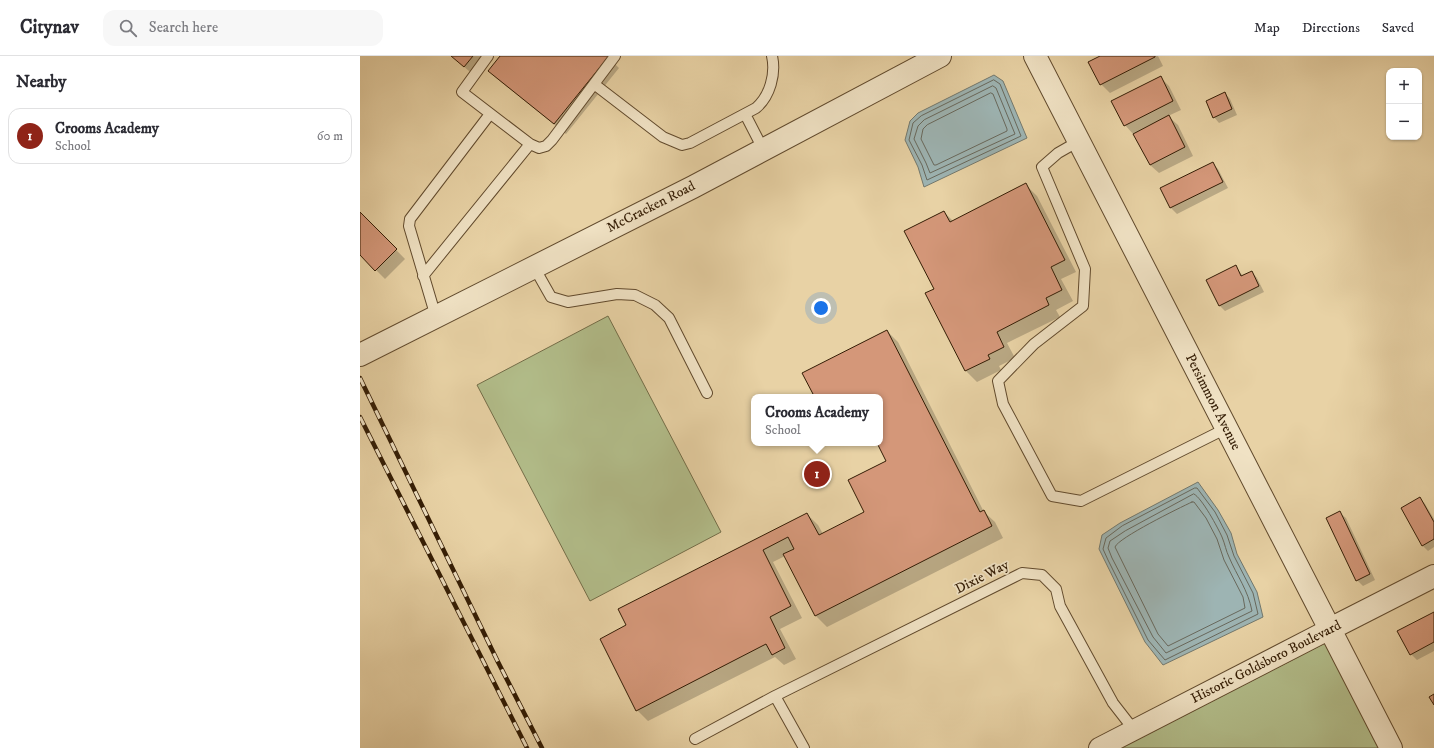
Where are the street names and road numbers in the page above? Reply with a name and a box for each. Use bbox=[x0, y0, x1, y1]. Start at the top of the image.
street label: McCracken Road bbox=[604, 177, 698, 237]
street label: Persimmon Avenue bbox=[1181, 351, 1245, 453]
street label: Dixie Way bbox=[952, 556, 1012, 598]
street label: Historic Goldsboro Boulevard bbox=[1188, 616, 1344, 708]

